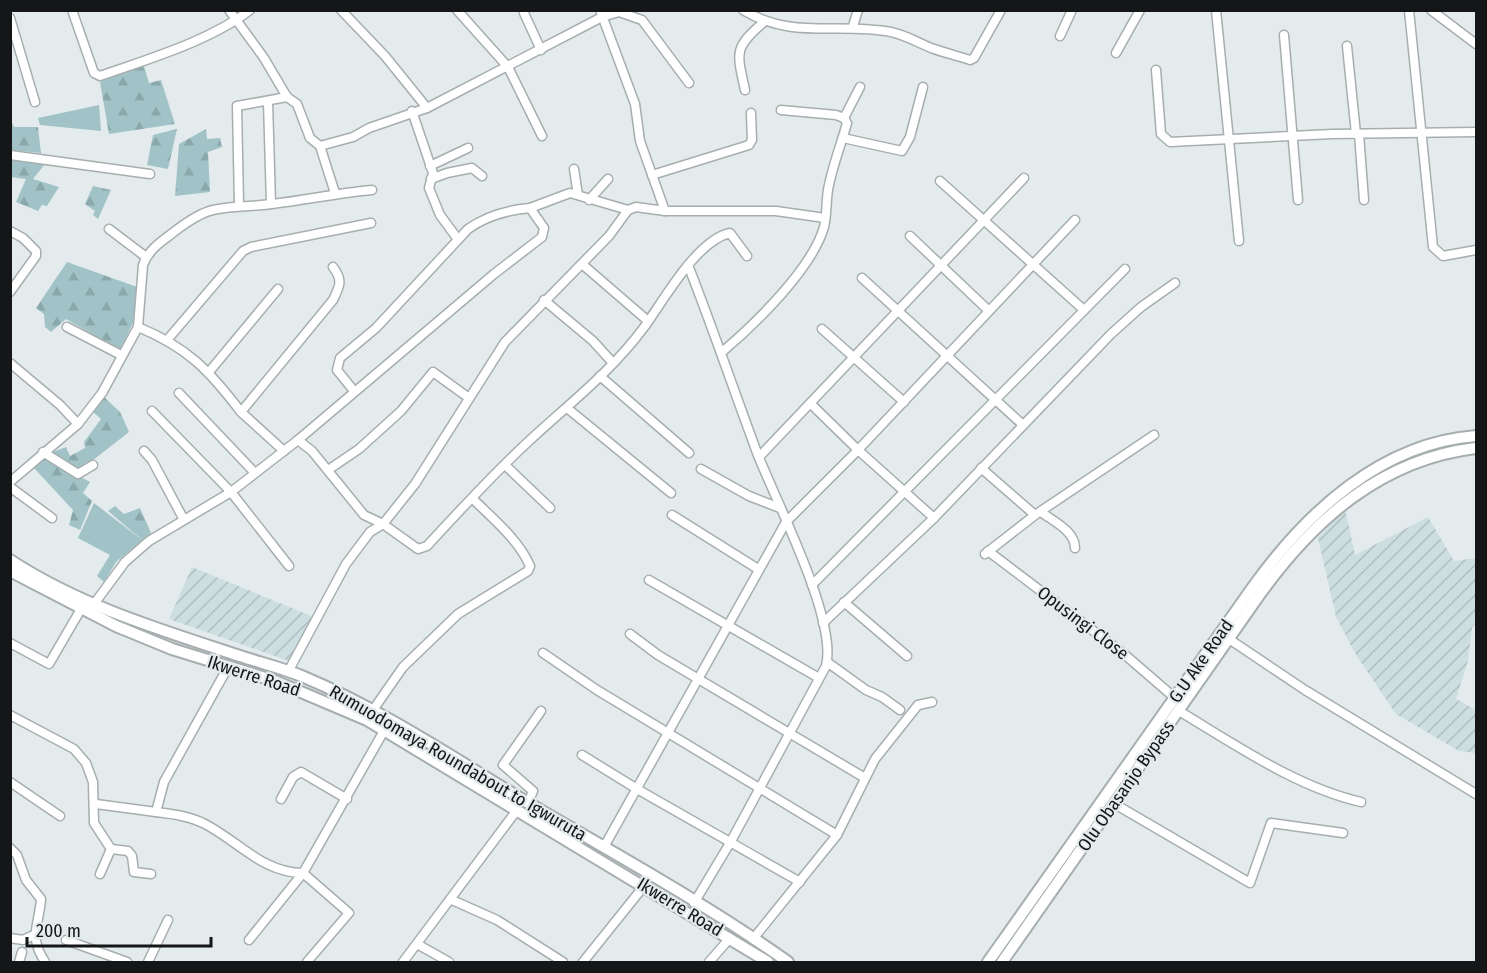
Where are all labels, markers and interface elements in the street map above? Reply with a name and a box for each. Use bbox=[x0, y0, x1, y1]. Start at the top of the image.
street label: Opusingi Close bbox=[1033, 581, 1133, 665]
street label: G.U Ake Road bbox=[1164, 615, 1238, 707]
street label: Ikwerre Road bbox=[205, 651, 303, 701]
street label: Rumuodomaya Roundabout to Igwuruta bbox=[326, 680, 591, 846]
street label: Olu Obasanjo Bypass bbox=[1073, 716, 1179, 856]
street label: Ikwerre Road bbox=[633, 873, 727, 941]
scale bar bbox=[27, 910, 212, 948]
text: 200 m bbox=[36, 920, 81, 942]

